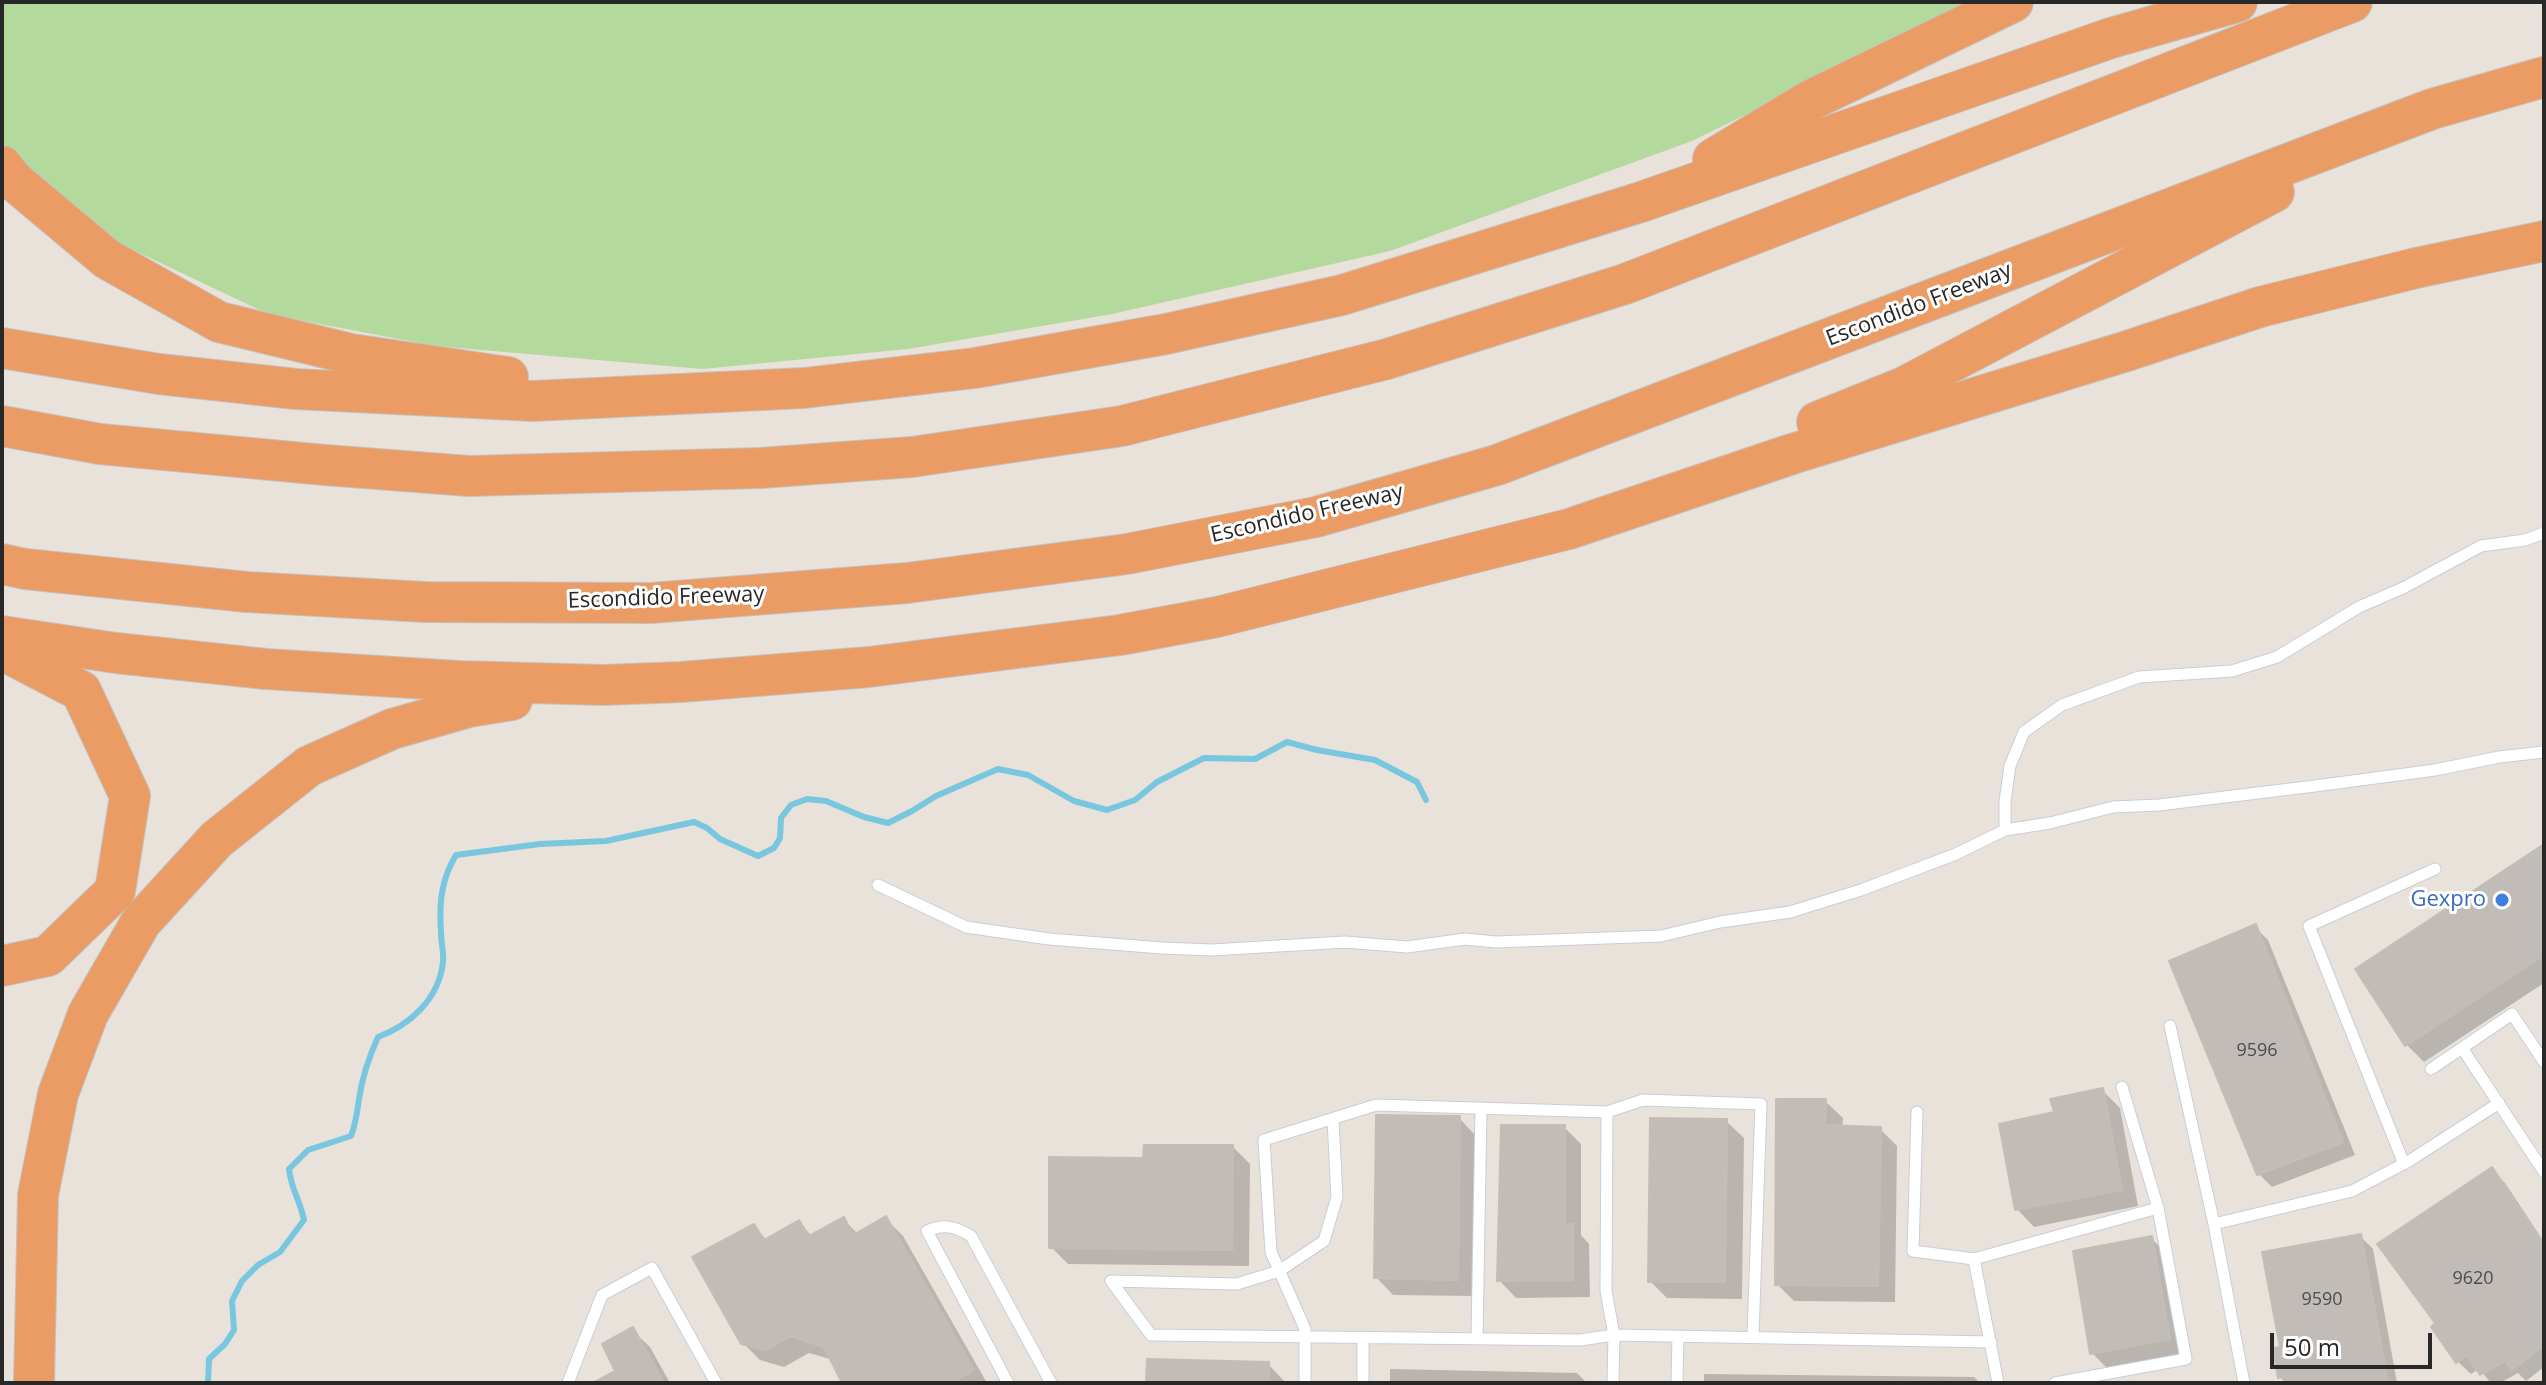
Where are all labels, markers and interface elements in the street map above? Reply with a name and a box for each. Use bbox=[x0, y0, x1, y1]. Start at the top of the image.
street label: Escondido Freeway bbox=[1822, 257, 2016, 353]
street label: Escondido Freeway bbox=[1208, 479, 1406, 549]
street label: Escondido Freeway bbox=[567, 581, 765, 615]
place label: Gexpro bbox=[2410, 887, 2486, 913]
marker: Gexpro bbox=[2493, 891, 2511, 909]
house number: 9596 bbox=[2236, 1040, 2278, 1062]
house number: 9620 bbox=[2452, 1268, 2494, 1290]
house number: 9590 bbox=[2301, 1289, 2343, 1311]
scale bar bbox=[2274, 1317, 2436, 1367]
text: 50 m bbox=[2284, 1330, 2340, 1363]

